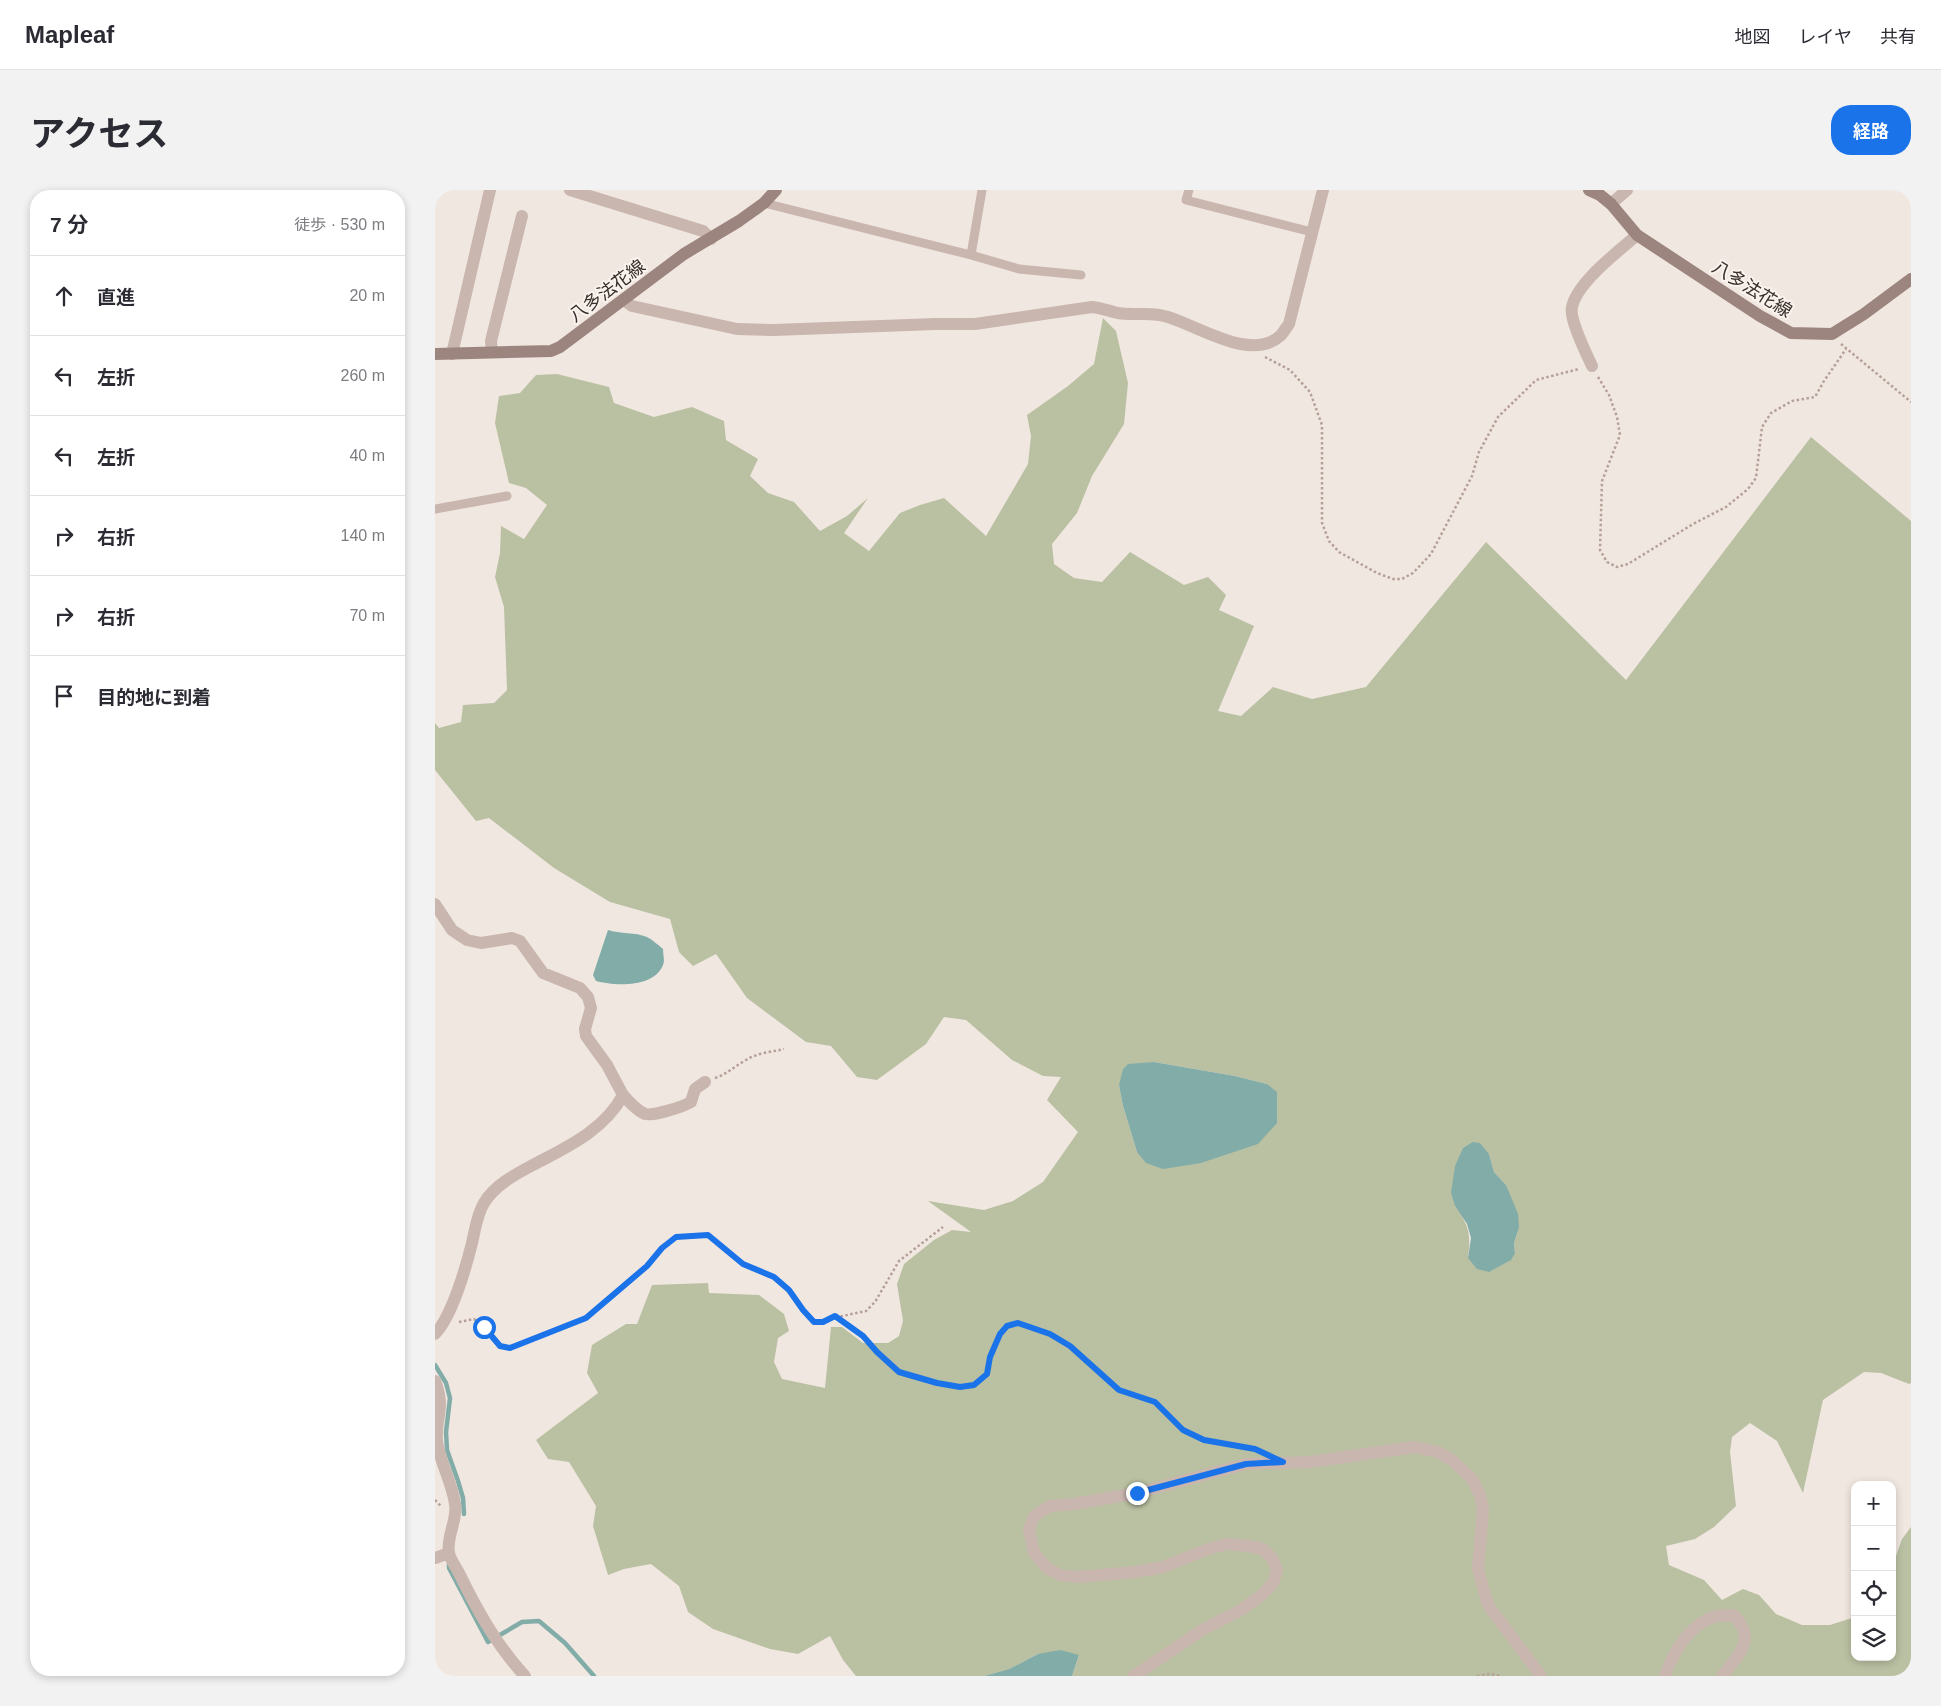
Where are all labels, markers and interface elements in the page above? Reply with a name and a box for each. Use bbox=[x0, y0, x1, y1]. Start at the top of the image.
text: Mapleaf bbox=[25, 21, 114, 48]
text: 地図 bbox=[1735, 27, 1771, 47]
text: レイヤ bbox=[1799, 27, 1852, 47]
text: 共有 bbox=[1880, 27, 1916, 47]
button: 経路 bbox=[1831, 105, 1911, 155]
text: アクセス bbox=[30, 114, 168, 153]
text: 7 分 bbox=[50, 213, 89, 236]
text: 徒歩 · 530 m bbox=[294, 216, 385, 233]
street label: 八多法花線 bbox=[565, 256, 649, 326]
street label: 八多法花線 bbox=[1709, 257, 1795, 321]
icon: ahead bbox=[50, 282, 78, 310]
text: 直進 bbox=[97, 287, 135, 308]
text: 20 m bbox=[349, 287, 385, 304]
icon: left bbox=[50, 362, 78, 390]
text: 左折 bbox=[97, 367, 135, 388]
text: 260 m bbox=[341, 367, 385, 384]
icon: left bbox=[50, 442, 78, 470]
text: 左折 bbox=[97, 447, 135, 468]
text: 40 m bbox=[349, 447, 385, 464]
icon: right bbox=[50, 522, 78, 550]
text: 右折 bbox=[97, 527, 135, 548]
text: 140 m bbox=[341, 527, 385, 544]
icon: right bbox=[50, 602, 78, 630]
text: 右折 bbox=[97, 607, 135, 628]
text: 70 m bbox=[349, 607, 385, 624]
icon: arrive bbox=[50, 682, 78, 710]
text: 目的地に到着 bbox=[97, 687, 211, 708]
route start bbox=[473, 1316, 496, 1339]
map controls bbox=[1851, 1481, 1896, 1661]
button: + bbox=[1851, 1481, 1896, 1526]
route end bbox=[1126, 1482, 1149, 1505]
button: − bbox=[1851, 1526, 1896, 1571]
button: locate bbox=[1851, 1571, 1896, 1616]
button: layers bbox=[1851, 1616, 1896, 1661]

